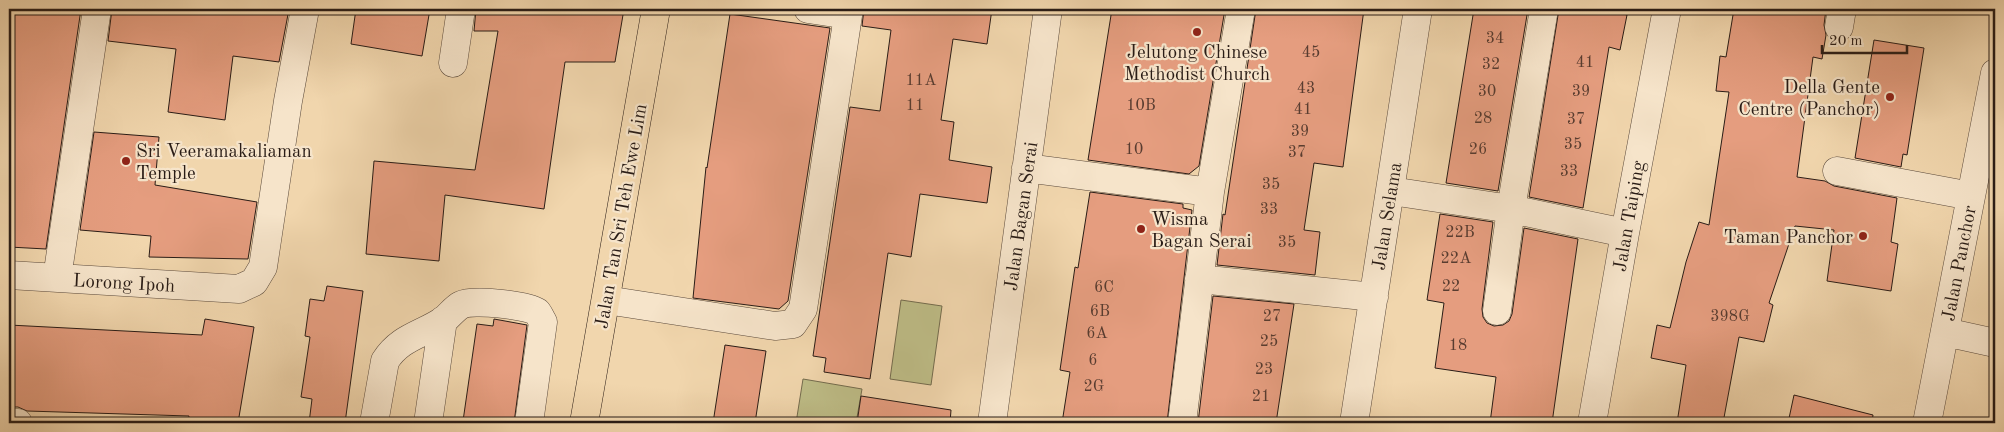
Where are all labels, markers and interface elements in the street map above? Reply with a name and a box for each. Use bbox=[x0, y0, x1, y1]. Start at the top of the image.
scale bar bbox=[1822, 22, 1906, 54]
marker: Jelutong Chinese Methodist Church bbox=[1191, 26, 1203, 38]
house number: 34 bbox=[1486, 31, 1504, 47]
text: 20 m bbox=[1829, 34, 1863, 49]
place label: Jelutong Chinese Methodist Church bbox=[1124, 44, 1270, 85]
house number: 45 bbox=[1302, 45, 1320, 61]
house number: 41 bbox=[1576, 55, 1594, 71]
house number: 32 bbox=[1482, 57, 1500, 73]
house number: 11A bbox=[906, 73, 936, 89]
place label: Della Gente Centre (Panchor) bbox=[1738, 79, 1880, 120]
house number: 43 bbox=[1297, 81, 1315, 97]
house number: 30 bbox=[1478, 84, 1496, 100]
house number: 39 bbox=[1572, 84, 1590, 100]
marker: Della Gente Centre (Panchor) bbox=[1884, 91, 1896, 103]
house number: 11 bbox=[906, 98, 924, 114]
house number: 10B bbox=[1126, 98, 1156, 114]
house number: 41 bbox=[1294, 102, 1312, 118]
street label: Jalan Tan Sri Teh Ewe Lim bbox=[593, 103, 652, 330]
house number: 28 bbox=[1474, 111, 1492, 127]
house number: 37 bbox=[1567, 112, 1585, 128]
house number: 39 bbox=[1291, 124, 1309, 140]
house number: 35 bbox=[1564, 137, 1582, 153]
street label: Jalan Bagan Serai bbox=[1003, 141, 1042, 292]
house number: 10 bbox=[1125, 142, 1143, 158]
house number: 26 bbox=[1469, 142, 1487, 158]
place label: Sri Veeramakaliaman Temple bbox=[136, 143, 312, 184]
house number: 37 bbox=[1288, 145, 1306, 161]
marker: Sri Veeramakaliaman Temple bbox=[120, 155, 132, 167]
street label: Jalan Taiping bbox=[1611, 159, 1650, 273]
street label: Jalan Selama bbox=[1371, 160, 1406, 272]
house number: 33 bbox=[1560, 164, 1578, 180]
house number: 35 bbox=[1262, 177, 1280, 193]
house number: 33 bbox=[1260, 202, 1278, 218]
street label: Jalan Panchor bbox=[1940, 204, 1981, 323]
place label: Wisma Bagan Serai bbox=[1151, 211, 1252, 252]
marker: Wisma Bagan Serai bbox=[1135, 223, 1147, 235]
house number: 22B bbox=[1445, 225, 1475, 241]
place label: Taman Panchor bbox=[1723, 229, 1853, 248]
marker: Taman Panchor bbox=[1857, 230, 1869, 242]
house number: 35 bbox=[1278, 235, 1296, 251]
house number: 22A bbox=[1441, 251, 1471, 267]
street label: Lorong Ipoh bbox=[72, 272, 175, 297]
house number: 22 bbox=[1442, 279, 1460, 295]
house number: 6C bbox=[1094, 280, 1114, 296]
house number: 6B bbox=[1090, 304, 1110, 320]
house number: 27 bbox=[1263, 309, 1281, 325]
house number: 398G bbox=[1710, 309, 1750, 325]
house number: 6A bbox=[1086, 326, 1108, 342]
house number: 25 bbox=[1260, 334, 1278, 350]
house number: 18 bbox=[1449, 338, 1467, 354]
house number: 6 bbox=[1088, 353, 1098, 369]
house number: 23 bbox=[1255, 362, 1273, 378]
house number: 2G bbox=[1084, 379, 1105, 395]
house number: 21 bbox=[1252, 389, 1270, 405]

